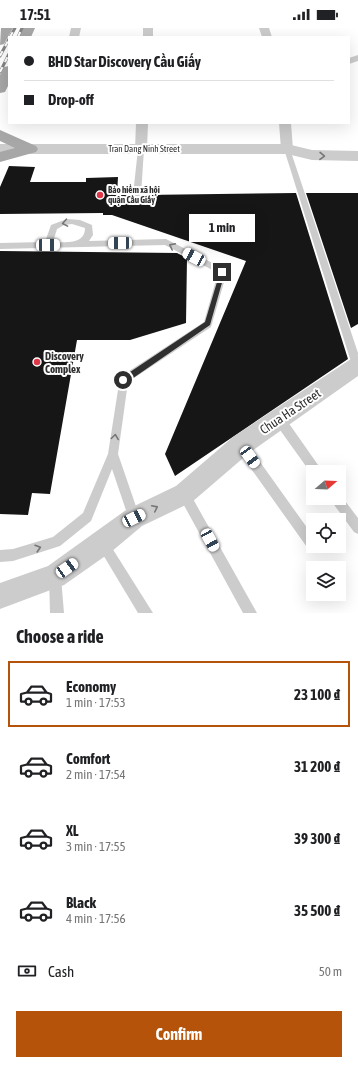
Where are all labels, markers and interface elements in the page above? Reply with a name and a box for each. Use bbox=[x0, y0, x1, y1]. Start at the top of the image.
text: 17:51 bbox=[20, 6, 51, 23]
text: BHD Star Discovery Cầu Giấy bbox=[48, 53, 201, 70]
text: Drop-off bbox=[48, 91, 94, 108]
street label: Tran Dang Ninh Street bbox=[108, 144, 180, 154]
one-way arrow bbox=[319, 151, 325, 160]
place label: Bảo hiểm xã hội quận Cầu Giấy bbox=[108, 184, 160, 205]
marker: Bảo hiểm xã hội quận Cầu Giấy bbox=[95, 190, 105, 200]
callout: 1 min bbox=[189, 214, 255, 242]
one-way arrow bbox=[62, 218, 68, 227]
text: 1 min bbox=[209, 220, 235, 235]
car bbox=[108, 237, 132, 249]
car bbox=[36, 239, 60, 251]
one-way arrow bbox=[169, 243, 177, 251]
car bbox=[181, 246, 207, 268]
route end bbox=[213, 263, 231, 281]
place label: Discovery Complex bbox=[45, 350, 84, 375]
marker: Discovery Complex bbox=[32, 357, 42, 367]
route start bbox=[114, 371, 132, 389]
street label: Chua Ha Street bbox=[257, 385, 324, 437]
one-way arrow bbox=[110, 434, 119, 440]
car bbox=[238, 444, 262, 470]
north arrow bbox=[306, 465, 346, 505]
map controls bbox=[306, 465, 346, 601]
one-way arrow bbox=[150, 505, 158, 513]
car bbox=[121, 507, 147, 529]
button: locate bbox=[306, 513, 346, 553]
car bbox=[199, 527, 221, 553]
one-way arrow bbox=[34, 544, 41, 553]
car bbox=[54, 556, 80, 580]
button: layers bbox=[306, 561, 346, 601]
text: Choose a ride bbox=[16, 626, 104, 647]
icon: car bbox=[18, 676, 54, 712]
text: Economy bbox=[66, 678, 116, 695]
text: 23 100 ₫ bbox=[294, 686, 340, 703]
text: 1 min · 17:53 bbox=[66, 695, 126, 710]
icon: car bbox=[18, 748, 54, 784]
text: Comfort bbox=[66, 750, 110, 767]
text: 31 200 ₫ bbox=[294, 758, 340, 775]
text: 2 min · 17:54 bbox=[66, 767, 126, 782]
icon: car bbox=[18, 820, 54, 856]
text: XL bbox=[66, 822, 79, 839]
text: 39 300 ₫ bbox=[294, 830, 340, 847]
text: 3 min · 17:55 bbox=[66, 839, 126, 854]
icon: car bbox=[18, 892, 54, 928]
text: Black bbox=[66, 894, 96, 911]
text: 35 500 ₫ bbox=[294, 902, 340, 919]
text: 4 min · 17:56 bbox=[66, 911, 126, 926]
icon: cash bbox=[16, 960, 38, 982]
text: Cash bbox=[48, 963, 74, 980]
text: 50 m bbox=[319, 964, 342, 979]
button: Confirm bbox=[16, 1011, 342, 1057]

